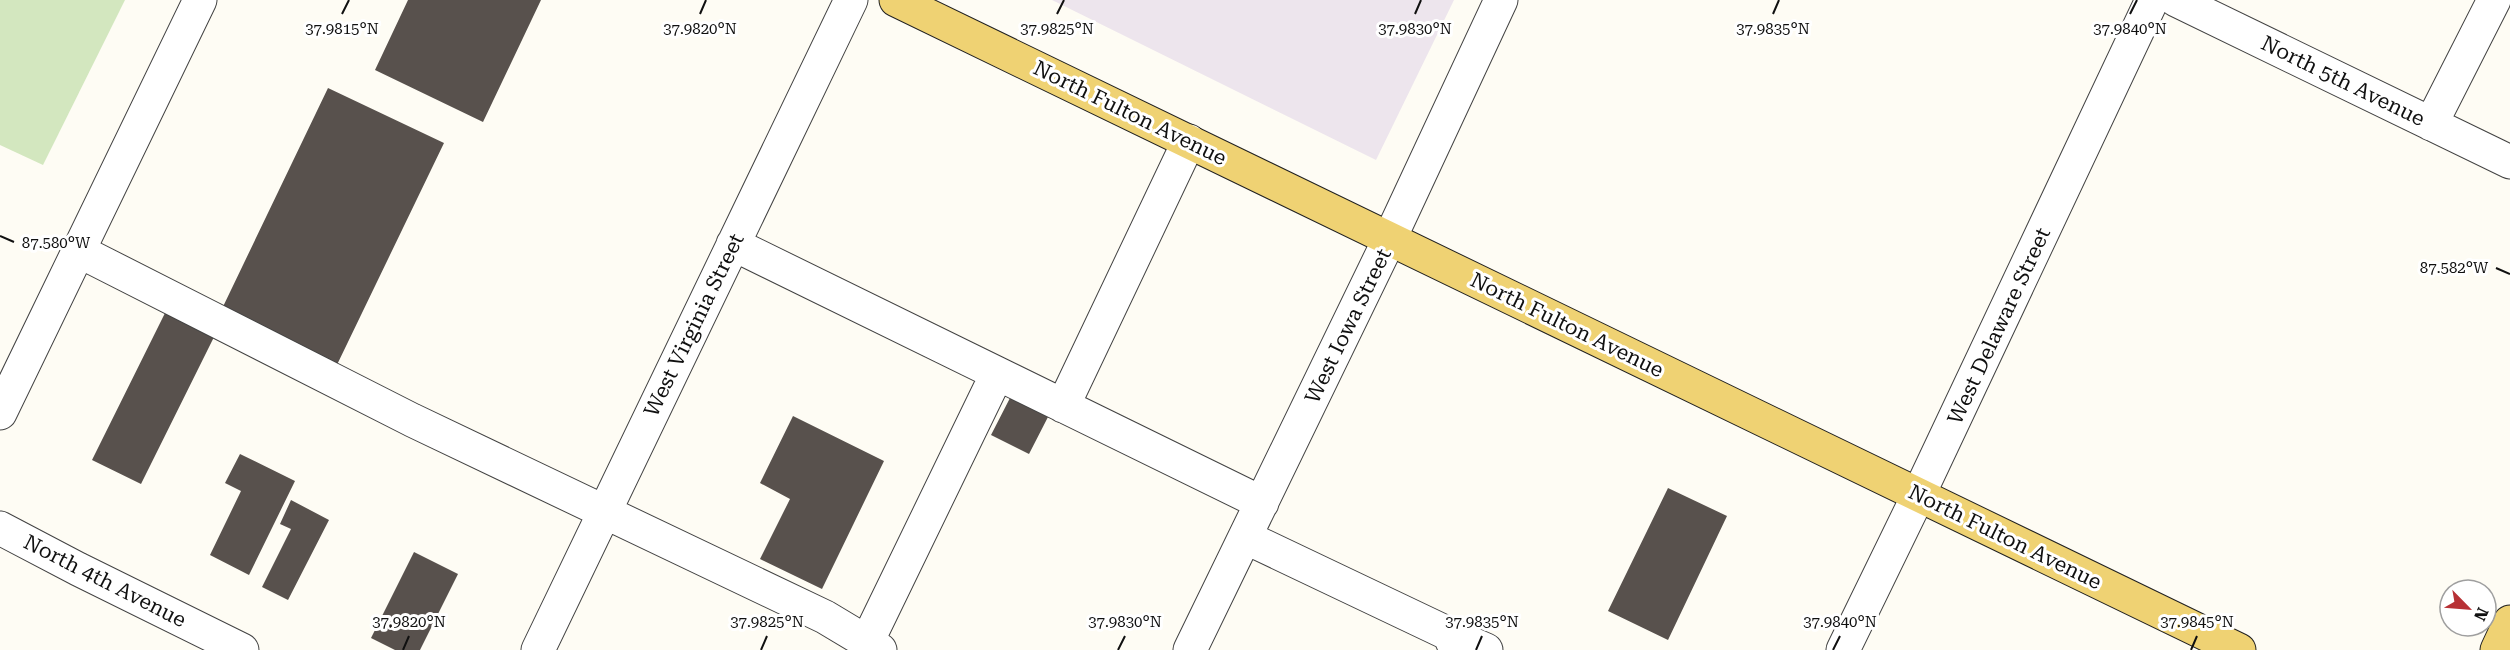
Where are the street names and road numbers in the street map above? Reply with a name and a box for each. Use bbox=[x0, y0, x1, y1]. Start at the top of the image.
street label: North 5th Avenue bbox=[2257, 31, 2429, 131]
street label: North Fulton Avenue bbox=[1029, 56, 1231, 170]
street label: West Delaware Street bbox=[1943, 224, 2055, 428]
street label: West Virginia Street bbox=[639, 229, 749, 420]
street label: West Iowa Street bbox=[1300, 245, 1396, 407]
street label: North Fulton Avenue bbox=[1466, 268, 1668, 382]
street label: North Fulton Avenue bbox=[1904, 480, 2106, 594]
street label: North 4th Avenue bbox=[20, 530, 190, 632]

